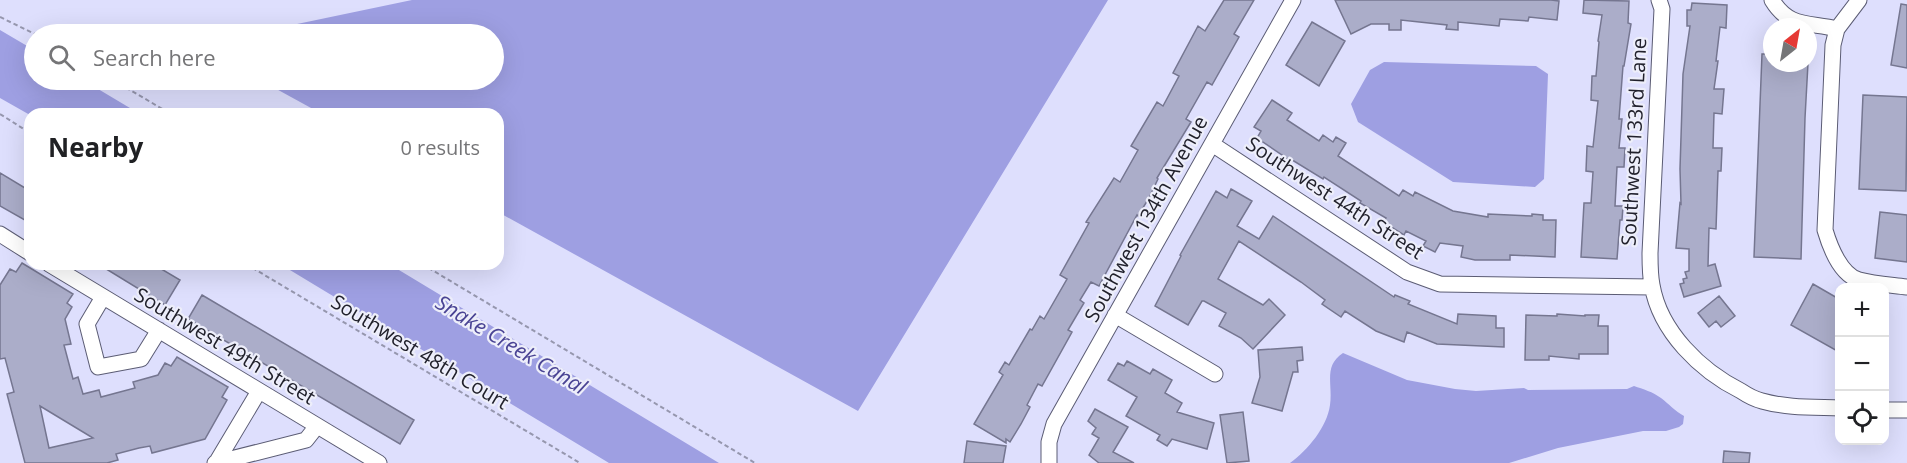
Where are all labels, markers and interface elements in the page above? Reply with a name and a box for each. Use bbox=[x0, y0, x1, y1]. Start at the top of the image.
north arrow bbox=[1763, 18, 1817, 72]
search box bbox=[24, 24, 504, 90]
street label: Southwest 133rd Lane bbox=[1615, 37, 1652, 247]
icon: search bbox=[45, 41, 78, 74]
text: Search here bbox=[93, 42, 216, 72]
street label: Southwest 134th Avenue bbox=[1078, 111, 1214, 327]
text: Nearby bbox=[48, 129, 143, 165]
street label: Southwest 44th Street bbox=[1241, 130, 1429, 265]
text: 0 results bbox=[400, 134, 480, 161]
street label: Southwest 49th Street bbox=[130, 281, 321, 410]
map controls bbox=[1835, 283, 1889, 445]
button: + bbox=[1835, 283, 1889, 337]
street label: Southwest 48th Court bbox=[326, 288, 514, 415]
water label: Snake Creek Canal bbox=[431, 288, 593, 401]
button: − bbox=[1835, 337, 1889, 391]
button: locate bbox=[1835, 391, 1889, 445]

